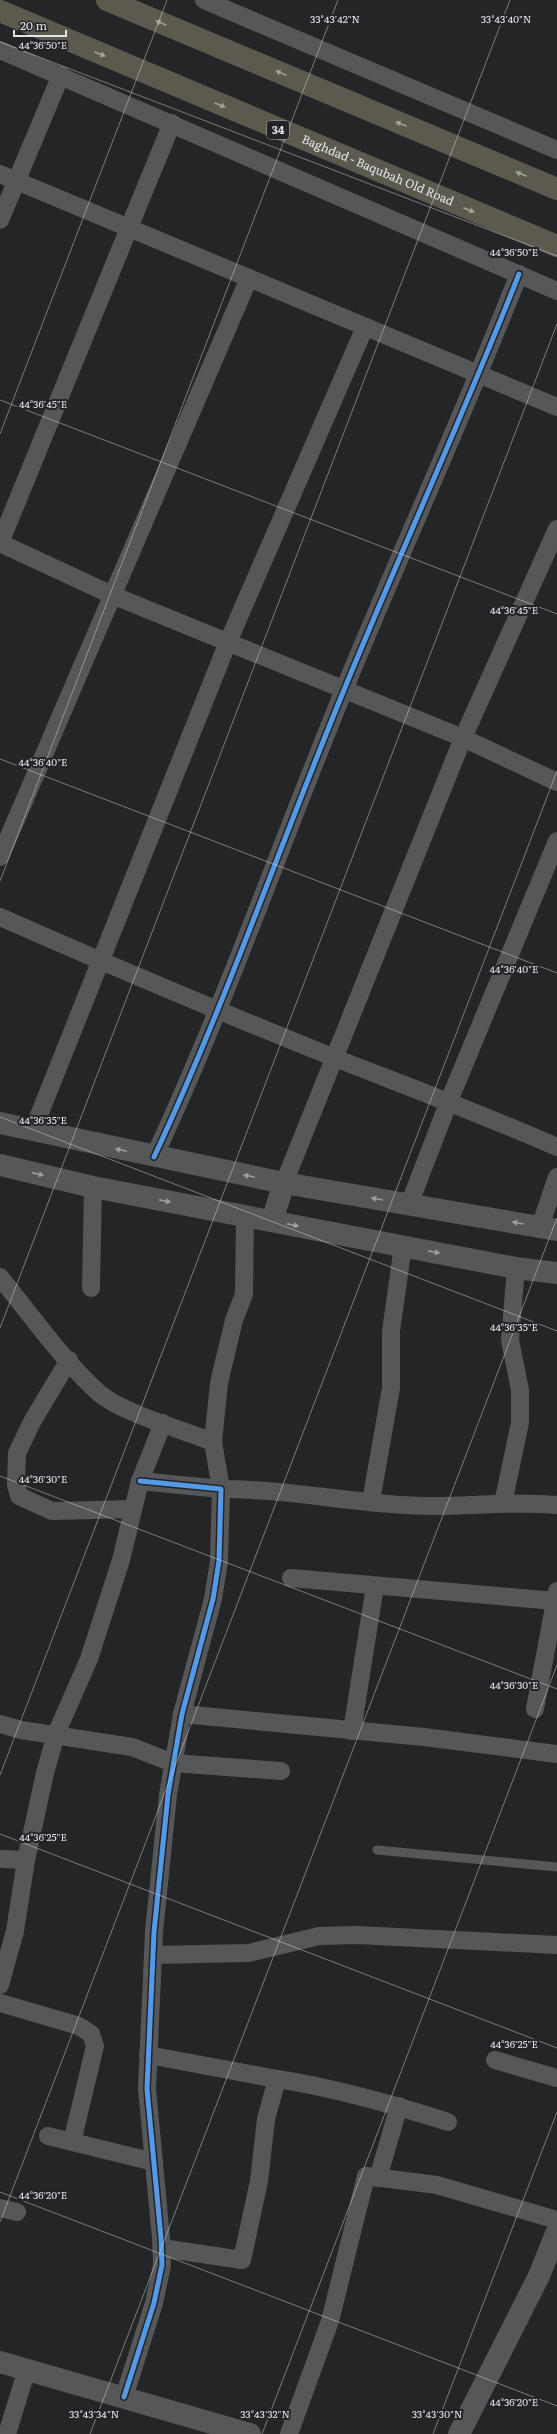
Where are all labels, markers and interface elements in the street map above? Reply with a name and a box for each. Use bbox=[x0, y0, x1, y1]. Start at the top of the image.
text: 33°43'42"N bbox=[310, 11, 360, 26]
text: 33°43'40"N bbox=[481, 11, 531, 26]
scale bar bbox=[14, 12, 66, 38]
text: 20 m bbox=[20, 16, 47, 34]
one-way arrow bbox=[156, 20, 167, 26]
text: 44°36'50"E bbox=[19, 37, 67, 52]
one-way arrow bbox=[95, 51, 106, 57]
one-way arrow bbox=[276, 70, 287, 76]
one-way arrow bbox=[214, 103, 226, 109]
one-way arrow bbox=[395, 120, 407, 126]
road number: 34 bbox=[267, 121, 289, 139]
street label: Baghdad - Baqubah Old Road bbox=[299, 129, 458, 210]
one-way arrow bbox=[515, 171, 527, 177]
one-way arrow bbox=[463, 207, 475, 213]
text: 44°36'50"E bbox=[490, 244, 538, 259]
text: 44°36'45"E bbox=[19, 396, 67, 411]
text: 44°36'45"E bbox=[490, 602, 538, 617]
text: 44°36'40"E bbox=[19, 754, 67, 769]
text: 44°36'40"E bbox=[490, 961, 538, 976]
text: 44°36'35"E bbox=[19, 1112, 67, 1127]
one-way arrow bbox=[115, 1146, 128, 1152]
one-way arrow bbox=[32, 1171, 44, 1177]
one-way arrow bbox=[243, 1173, 255, 1179]
one-way arrow bbox=[370, 1196, 383, 1202]
one-way arrow bbox=[159, 1198, 171, 1204]
one-way arrow bbox=[512, 1220, 525, 1226]
one-way arrow bbox=[287, 1222, 299, 1228]
one-way arrow bbox=[428, 1250, 440, 1256]
text: 44°36'35"E bbox=[490, 1319, 538, 1334]
text: 44°36'30"E bbox=[19, 1471, 67, 1486]
text: 44°36'30"E bbox=[490, 1677, 538, 1692]
text: 44°36'25"E bbox=[19, 1829, 67, 1844]
text: 44°36'25"E bbox=[490, 2036, 538, 2051]
text: 44°36'20"E bbox=[19, 2187, 67, 2202]
text: 44°36'20"E bbox=[490, 2394, 538, 2409]
text: 33°43'34"N bbox=[69, 2406, 119, 2421]
text: 33°43'32"N bbox=[240, 2406, 290, 2421]
text: 33°43'30"N bbox=[412, 2406, 462, 2421]

